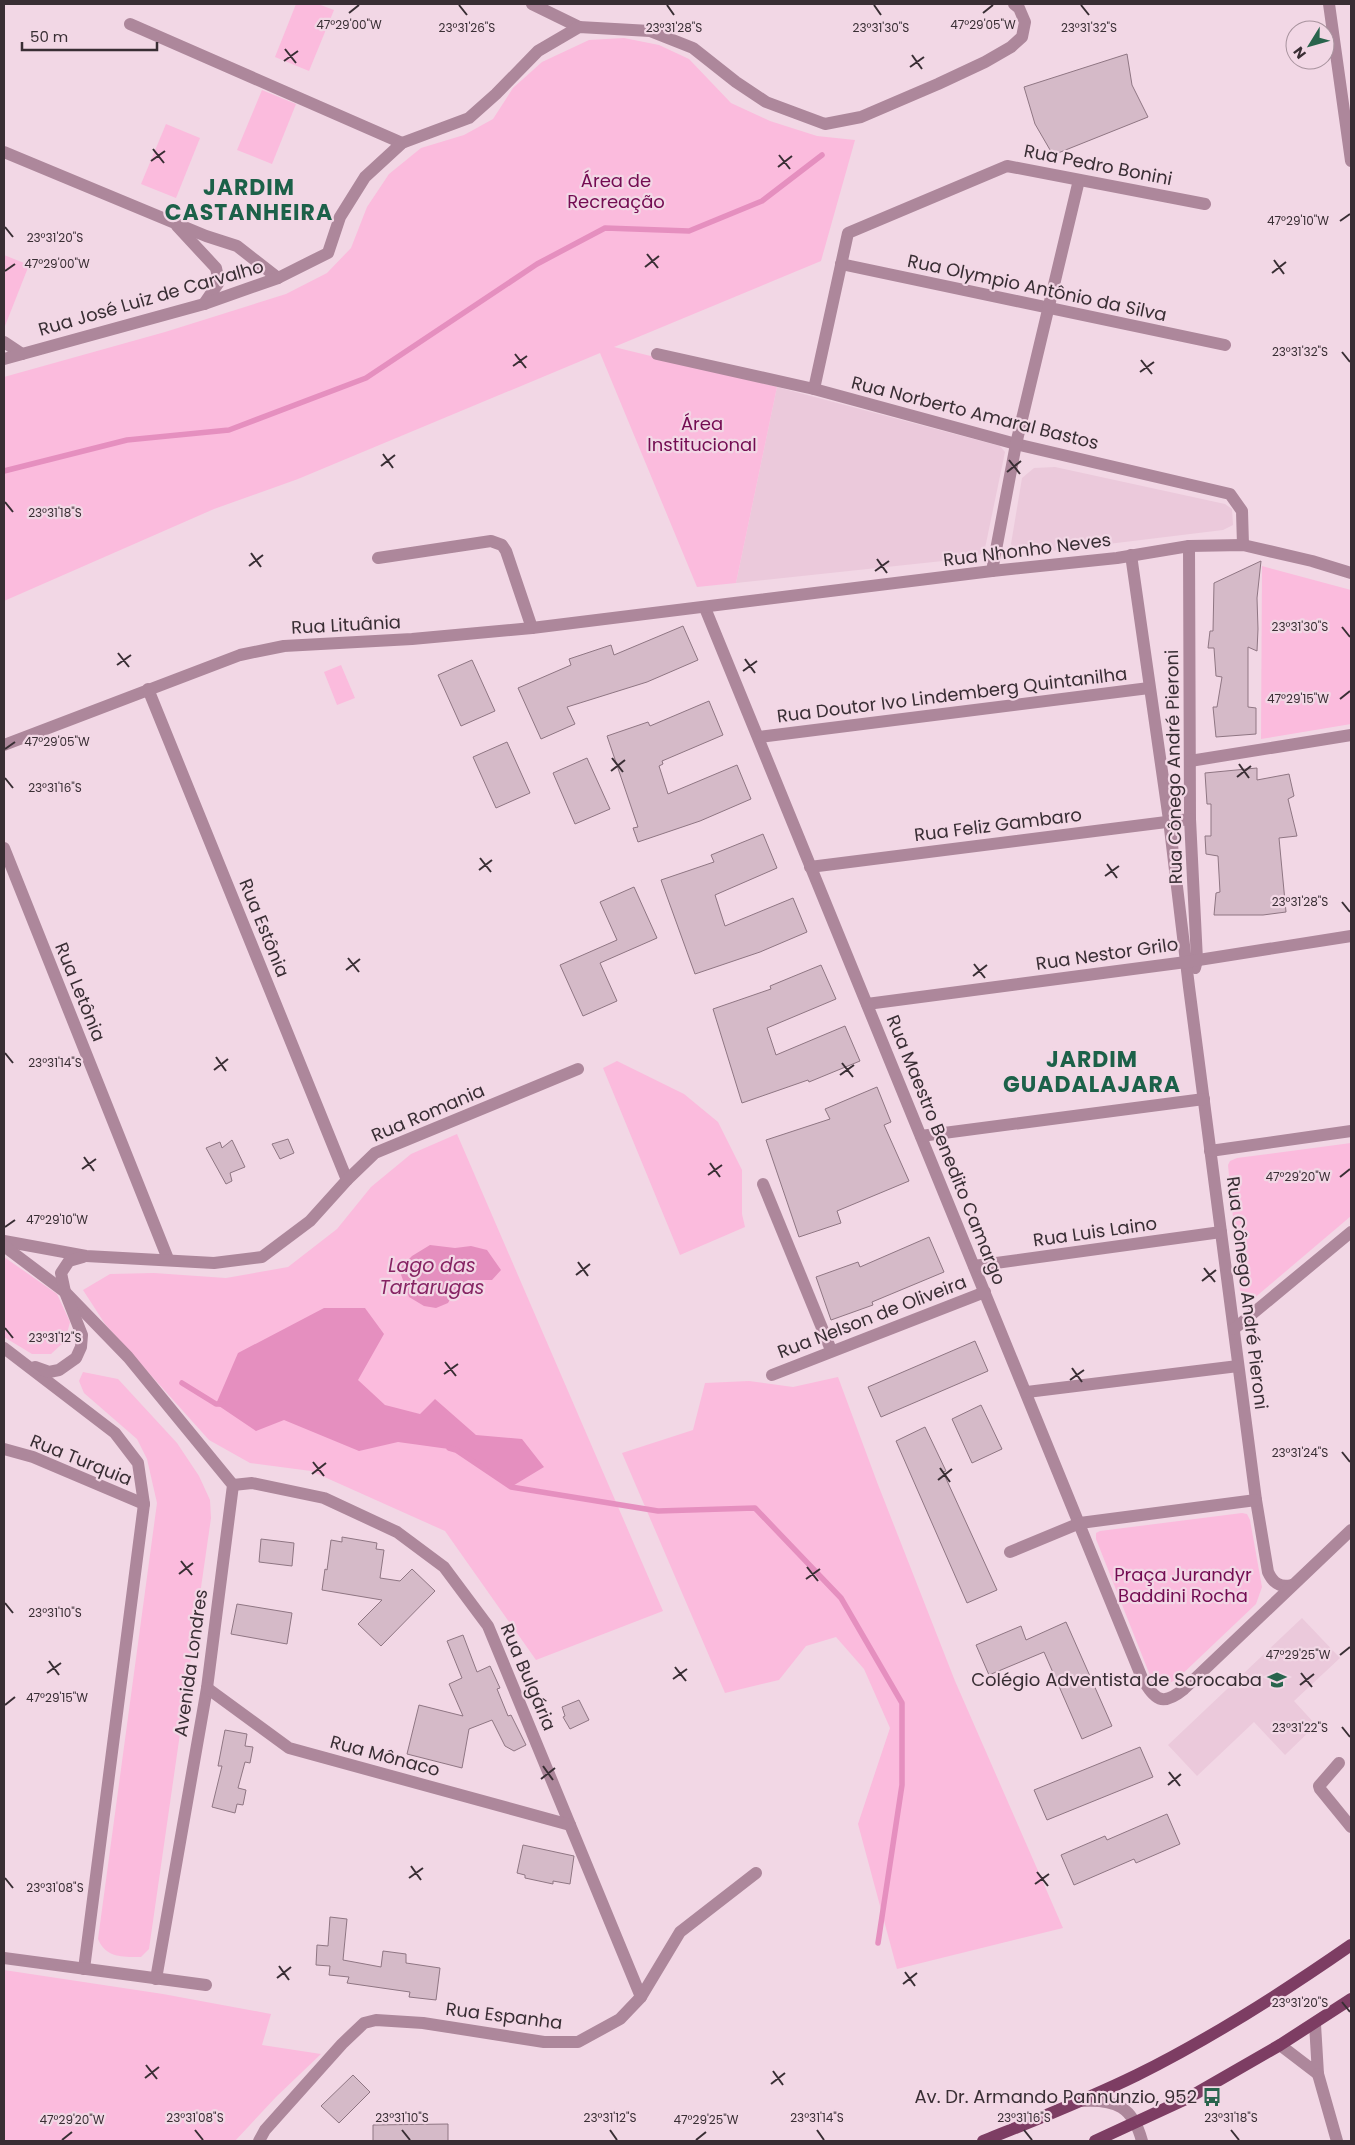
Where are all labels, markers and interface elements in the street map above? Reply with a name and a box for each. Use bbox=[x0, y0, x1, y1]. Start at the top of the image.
text: 47°29'00"W bbox=[316, 16, 382, 33]
text: 47°29'05"W bbox=[950, 16, 1016, 33]
text: 23°31'26"S bbox=[439, 19, 495, 36]
text: 23°31'28"S bbox=[646, 19, 702, 36]
text: 23°31'30"S bbox=[853, 19, 909, 36]
text: 23°31'32"S bbox=[1061, 19, 1117, 36]
scale bar bbox=[22, 20, 158, 52]
north arrow bbox=[1285, 20, 1335, 70]
text: 50 m bbox=[30, 26, 68, 47]
text: N bbox=[1288, 43, 1311, 63]
street label: Rua Pedro Bonini bbox=[1022, 138, 1174, 191]
park label: Área de Recreação bbox=[567, 168, 665, 214]
district label: JARDIM CASTANHEIRA bbox=[165, 172, 333, 228]
text: 47°29'10"W bbox=[1267, 212, 1329, 229]
text: 23°31'20"S bbox=[27, 229, 83, 246]
street label: Rua Olympio Antônio da Silva bbox=[905, 248, 1169, 327]
street label: Rua José Luiz de Carvalho bbox=[35, 253, 266, 342]
text: 47°29'00"W bbox=[24, 255, 90, 272]
text: 23°31'32"S bbox=[1272, 343, 1328, 360]
street label: Rua Norberto Amaral Bastos bbox=[849, 370, 1102, 455]
park label: Área Institucional bbox=[647, 411, 757, 457]
text: 23°31'18"S bbox=[28, 504, 82, 521]
street label: Rua Nhonho Neves bbox=[942, 527, 1112, 572]
street label: Rua Lituânia bbox=[290, 609, 402, 640]
text: 23°31'30"S bbox=[1272, 618, 1328, 635]
street label: Rua Cônego André Pieroni bbox=[1159, 649, 1188, 885]
street label: Rua Doutor Ivo Lindemberg Quintanilha bbox=[775, 661, 1128, 728]
text: 47°29'15"W bbox=[1267, 690, 1329, 707]
text: 47°29'05"W bbox=[24, 733, 90, 750]
text: 23°31'16"S bbox=[28, 779, 82, 796]
street label: Rua Feliz Gambaro bbox=[913, 802, 1083, 847]
street label: Rua Estônia bbox=[233, 875, 296, 981]
text: 23°31'28"S bbox=[1272, 893, 1328, 910]
street label: Rua Nestor Grilo bbox=[1034, 931, 1180, 976]
street label: Rua Letônia bbox=[49, 939, 112, 1045]
street label: Rua Maestro Benedito Camargo bbox=[881, 1011, 1012, 1288]
district label: JARDIM GUADALAJARA bbox=[1003, 1044, 1181, 1100]
text: 23°31'14"S bbox=[28, 1054, 82, 1071]
street label: Rua Romania bbox=[367, 1077, 488, 1148]
text: 47°29'20"W bbox=[1265, 1168, 1331, 1185]
street label: Rua Cônego André Pieroni bbox=[1221, 1175, 1274, 1411]
street label: Rua Luis Laino bbox=[1031, 1210, 1158, 1253]
text: 47°29'10"W bbox=[26, 1211, 88, 1228]
water label: Lago das Tartarugas bbox=[380, 1252, 484, 1301]
street label: Rua Nelson de Oliveira bbox=[774, 1269, 970, 1364]
text: 23°31'12"S bbox=[29, 1329, 82, 1346]
street label: Rua Turquia bbox=[27, 1428, 136, 1491]
text: 23°31'24"S bbox=[1272, 1444, 1328, 1461]
park label: Praça Jurandyr Baddini Rocha bbox=[1114, 1562, 1252, 1608]
street label: Avenida Londres bbox=[168, 1588, 213, 1738]
text: 23°31'10"S bbox=[28, 1604, 82, 1621]
street label: Rua Bulgária bbox=[495, 1619, 562, 1734]
text: 47°29'25"W bbox=[1265, 1646, 1331, 1663]
place label: Colégio Adventista de Sorocaba bbox=[971, 1667, 1262, 1692]
school or university icon: Colégio Adventista de Sorocaba bbox=[1266, 1669, 1288, 1691]
text: 47°29'15"W bbox=[26, 1689, 88, 1706]
text: 23°31'22"S bbox=[1272, 1719, 1328, 1736]
street label: Rua Mônaco bbox=[328, 1729, 443, 1782]
text: 23°31'08"S bbox=[26, 1879, 84, 1896]
text: 23°31'20"S bbox=[1272, 1994, 1328, 2011]
street label: Rua Espanha bbox=[444, 1996, 564, 2035]
place label: Av. Dr. Armando Pannunzio, 952 bbox=[914, 2084, 1197, 2109]
bus stop icon: Av. Dr. Armando Pannunzio, 952 bbox=[1201, 2086, 1223, 2108]
text: 23°31'08"S bbox=[166, 2109, 224, 2126]
text: 23°31'10"S bbox=[375, 2109, 429, 2126]
text: 23°31'12"S bbox=[584, 2109, 637, 2126]
text: 23°31'14"S bbox=[790, 2109, 844, 2126]
text: 23°31'16"S bbox=[997, 2109, 1051, 2126]
text: 23°31'18"S bbox=[1204, 2109, 1258, 2126]
text: 47°29'20"W bbox=[39, 2111, 105, 2128]
text: 47°29'25"W bbox=[673, 2111, 739, 2128]

